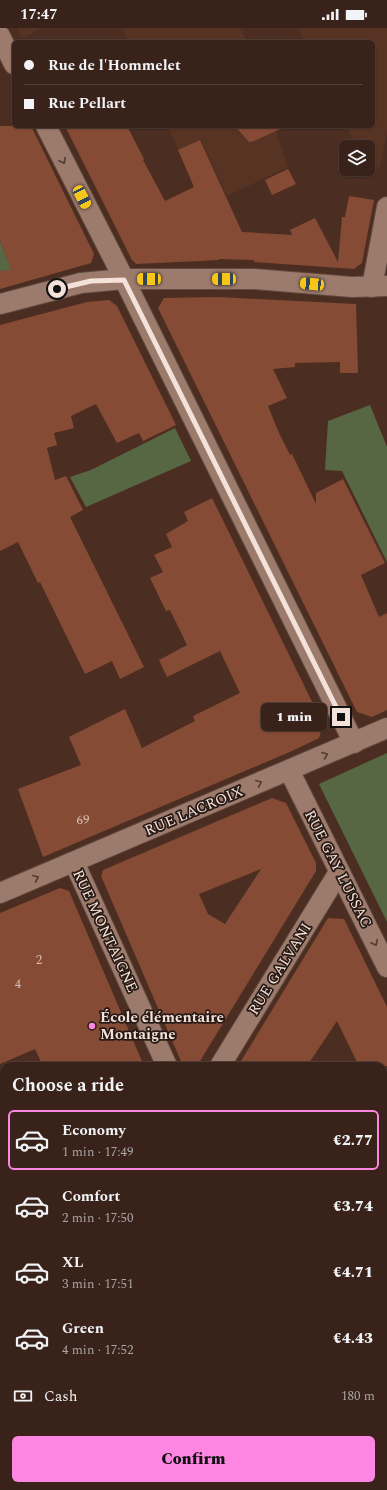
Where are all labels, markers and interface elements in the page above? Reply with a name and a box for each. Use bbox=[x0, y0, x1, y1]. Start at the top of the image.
text: 17:47 bbox=[20, 3, 58, 26]
text: Rue de l'Hommelet bbox=[48, 54, 181, 77]
text: Rue Pellart bbox=[48, 92, 126, 115]
map controls bbox=[339, 140, 375, 176]
button: layers bbox=[339, 140, 375, 176]
one-way arrow bbox=[59, 156, 66, 164]
car bbox=[71, 184, 93, 210]
car bbox=[137, 273, 161, 285]
car bbox=[212, 273, 236, 285]
car bbox=[300, 277, 324, 291]
route start bbox=[48, 280, 66, 298]
callout: 1 min bbox=[261, 703, 327, 731]
text: 1 min bbox=[276, 707, 312, 727]
route end bbox=[332, 708, 350, 726]
one-way arrow bbox=[320, 752, 328, 760]
street label: RUE LACROIX bbox=[141, 780, 247, 842]
one-way arrow bbox=[254, 780, 262, 788]
street label: RUE GAY LUSSAC bbox=[298, 806, 378, 932]
house number: 69 bbox=[77, 810, 90, 830]
street label: RUE MONTAIGNE bbox=[66, 866, 144, 996]
one-way arrow bbox=[32, 874, 39, 882]
street label: RUE GALVANI bbox=[242, 918, 318, 1020]
one-way arrow bbox=[370, 939, 378, 946]
house number: 2 bbox=[36, 950, 42, 970]
house number: 4 bbox=[15, 974, 22, 994]
place label: École élémentaire Montaigne bbox=[100, 1006, 224, 1046]
marker: École élémentaire Montaigne bbox=[87, 1021, 97, 1031]
text: Choose a ride bbox=[12, 1072, 124, 1099]
text: Economy bbox=[62, 1119, 126, 1142]
icon: car bbox=[14, 1122, 50, 1158]
text: €2.77 bbox=[333, 1129, 373, 1152]
text: 1 min · 17:49 bbox=[62, 1142, 134, 1162]
text: Comfort bbox=[62, 1185, 120, 1208]
icon: car bbox=[14, 1188, 50, 1224]
text: €3.74 bbox=[333, 1195, 373, 1218]
text: 2 min · 17:50 bbox=[62, 1208, 134, 1228]
text: XL bbox=[62, 1251, 83, 1274]
icon: car bbox=[14, 1254, 50, 1290]
text: €4.71 bbox=[333, 1261, 373, 1284]
text: 3 min · 17:51 bbox=[62, 1274, 134, 1294]
text: Green bbox=[62, 1317, 104, 1340]
icon: car bbox=[14, 1320, 50, 1356]
text: €4.43 bbox=[333, 1327, 373, 1350]
text: 4 min · 17:52 bbox=[62, 1340, 134, 1360]
icon: cash bbox=[12, 1385, 34, 1407]
text: Cash bbox=[44, 1385, 77, 1408]
text: 180 m bbox=[341, 1386, 375, 1406]
button: Confirm bbox=[12, 1436, 375, 1482]

